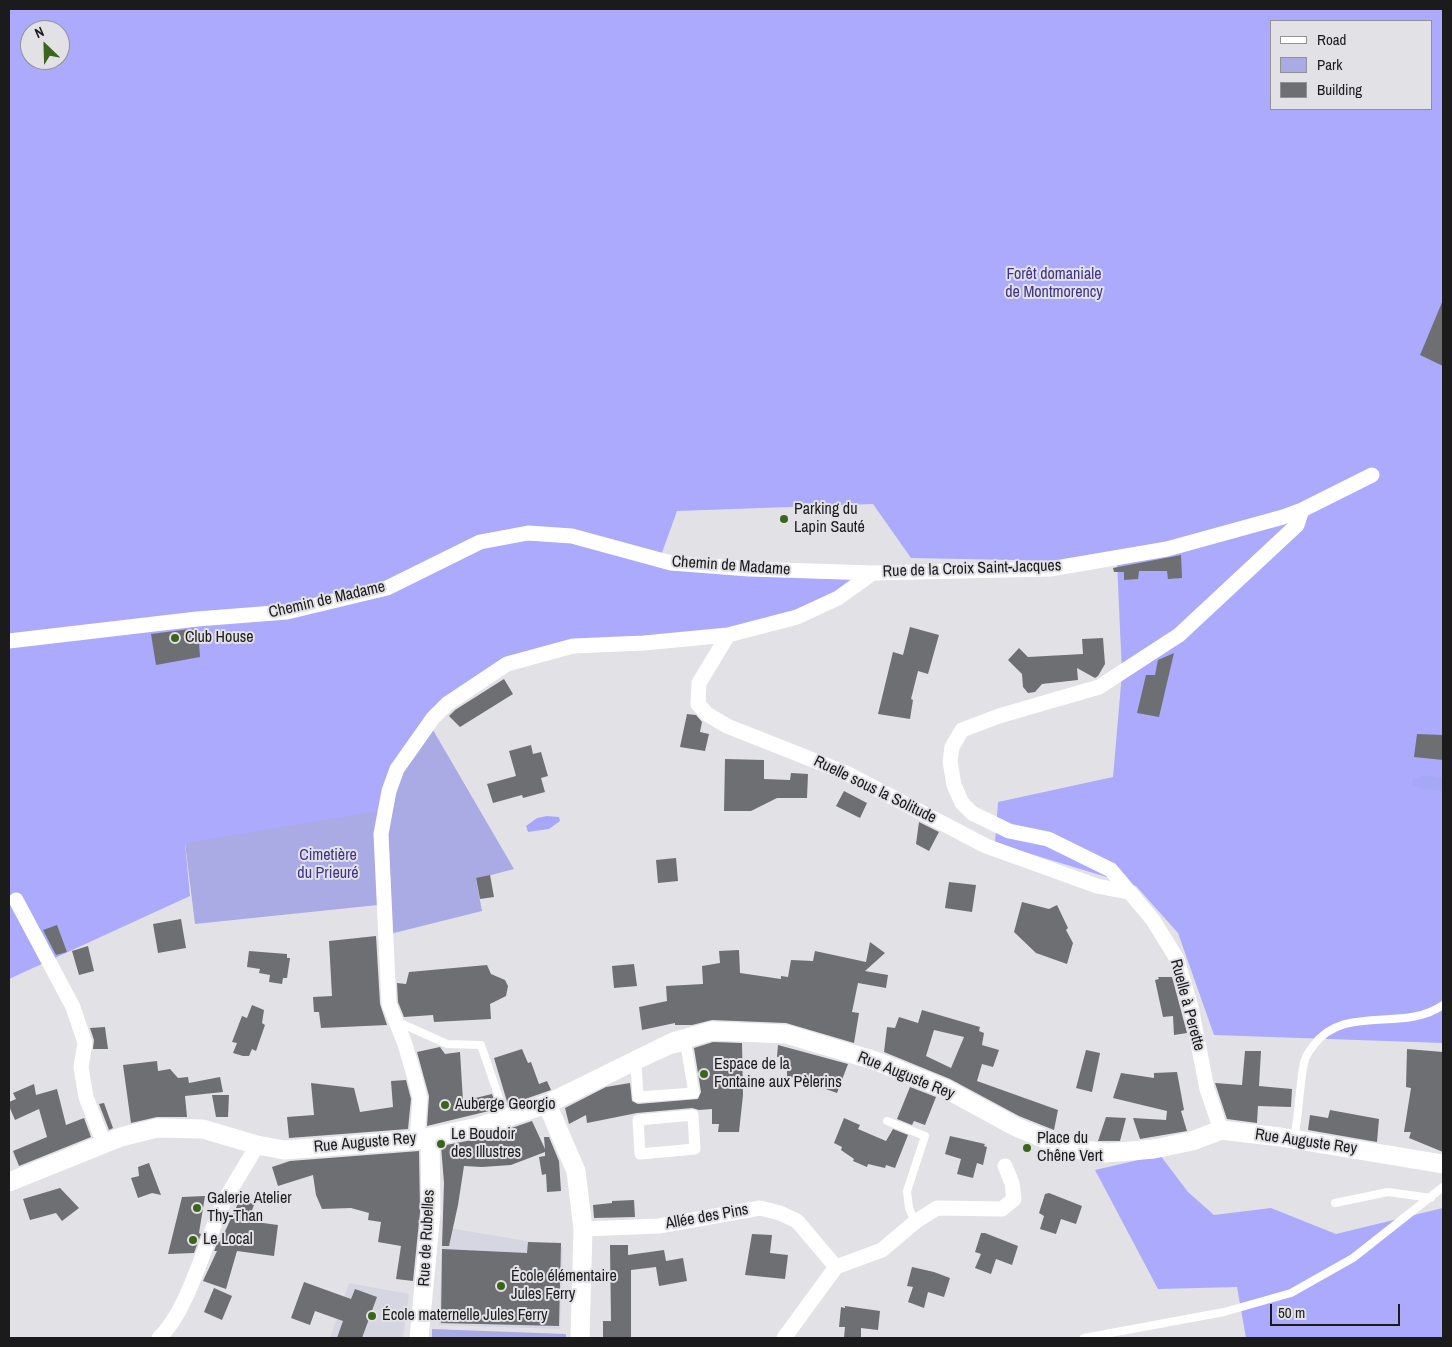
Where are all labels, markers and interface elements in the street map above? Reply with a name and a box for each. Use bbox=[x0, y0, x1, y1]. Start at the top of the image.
north arrow bbox=[20, 20, 70, 70]
legend bbox=[1270, 20, 1432, 110]
text: N bbox=[32, 22, 47, 42]
text: Road bbox=[1317, 29, 1346, 50]
text: Park bbox=[1317, 54, 1342, 75]
text: Building bbox=[1317, 79, 1362, 100]
park label: Forêt domaniale de Montmorency bbox=[1005, 265, 1103, 303]
place label: Parking du Lapin Sauté bbox=[794, 500, 865, 538]
marker: Parking du Lapin Sauté bbox=[778, 513, 790, 525]
street label: Chemin de Madame bbox=[671, 552, 791, 580]
street label: Rue de la Croix Saint-Jacques bbox=[882, 556, 1062, 582]
street label: Chemin de Madame bbox=[267, 577, 387, 623]
place label: Club House bbox=[185, 628, 254, 648]
marker: Club House bbox=[169, 632, 181, 644]
street label: Ruelle sous la Solitude bbox=[810, 752, 940, 828]
park label: Cimetière du Prieuré bbox=[297, 846, 359, 884]
street label: Ruelle à Perette bbox=[1166, 957, 1208, 1053]
street label: Rue Auguste Rey bbox=[855, 1048, 957, 1104]
place label: Espace de la Fontaine aux Pèlerins bbox=[714, 1055, 842, 1093]
marker: Espace de la Fontaine aux Pèlerins bbox=[698, 1068, 710, 1080]
place label: Auberge Georgio bbox=[455, 1095, 556, 1115]
marker: Auberge Georgio bbox=[439, 1099, 451, 1111]
place label: Le Boudoir des Illustres bbox=[451, 1125, 521, 1163]
street label: Rue Auguste Rey bbox=[1254, 1125, 1358, 1159]
street label: Rue Auguste Rey bbox=[313, 1129, 417, 1157]
place label: Place du Chêne Vert bbox=[1037, 1129, 1103, 1167]
marker: Le Boudoir des Illustres bbox=[435, 1138, 447, 1150]
marker: Place du Chêne Vert bbox=[1021, 1142, 1033, 1154]
place label: Galerie Atelier Thy-Than bbox=[207, 1189, 292, 1227]
street label: Rue de Rubelles bbox=[415, 1189, 439, 1287]
street label: Allée des Pins bbox=[664, 1200, 750, 1234]
marker: Galerie Atelier Thy-Than bbox=[191, 1202, 203, 1214]
place label: Le Local bbox=[203, 1230, 253, 1250]
marker: Le Local bbox=[187, 1234, 199, 1246]
place label: École élémentaire Jules Ferry bbox=[511, 1267, 617, 1305]
marker: École élémentaire Jules Ferry bbox=[495, 1280, 507, 1292]
scale bar bbox=[1272, 1294, 1402, 1326]
text: 50 m bbox=[1278, 1302, 1305, 1323]
place label: École maternelle Jules Ferry bbox=[382, 1306, 548, 1326]
marker: École maternelle Jules Ferry bbox=[366, 1310, 378, 1322]

